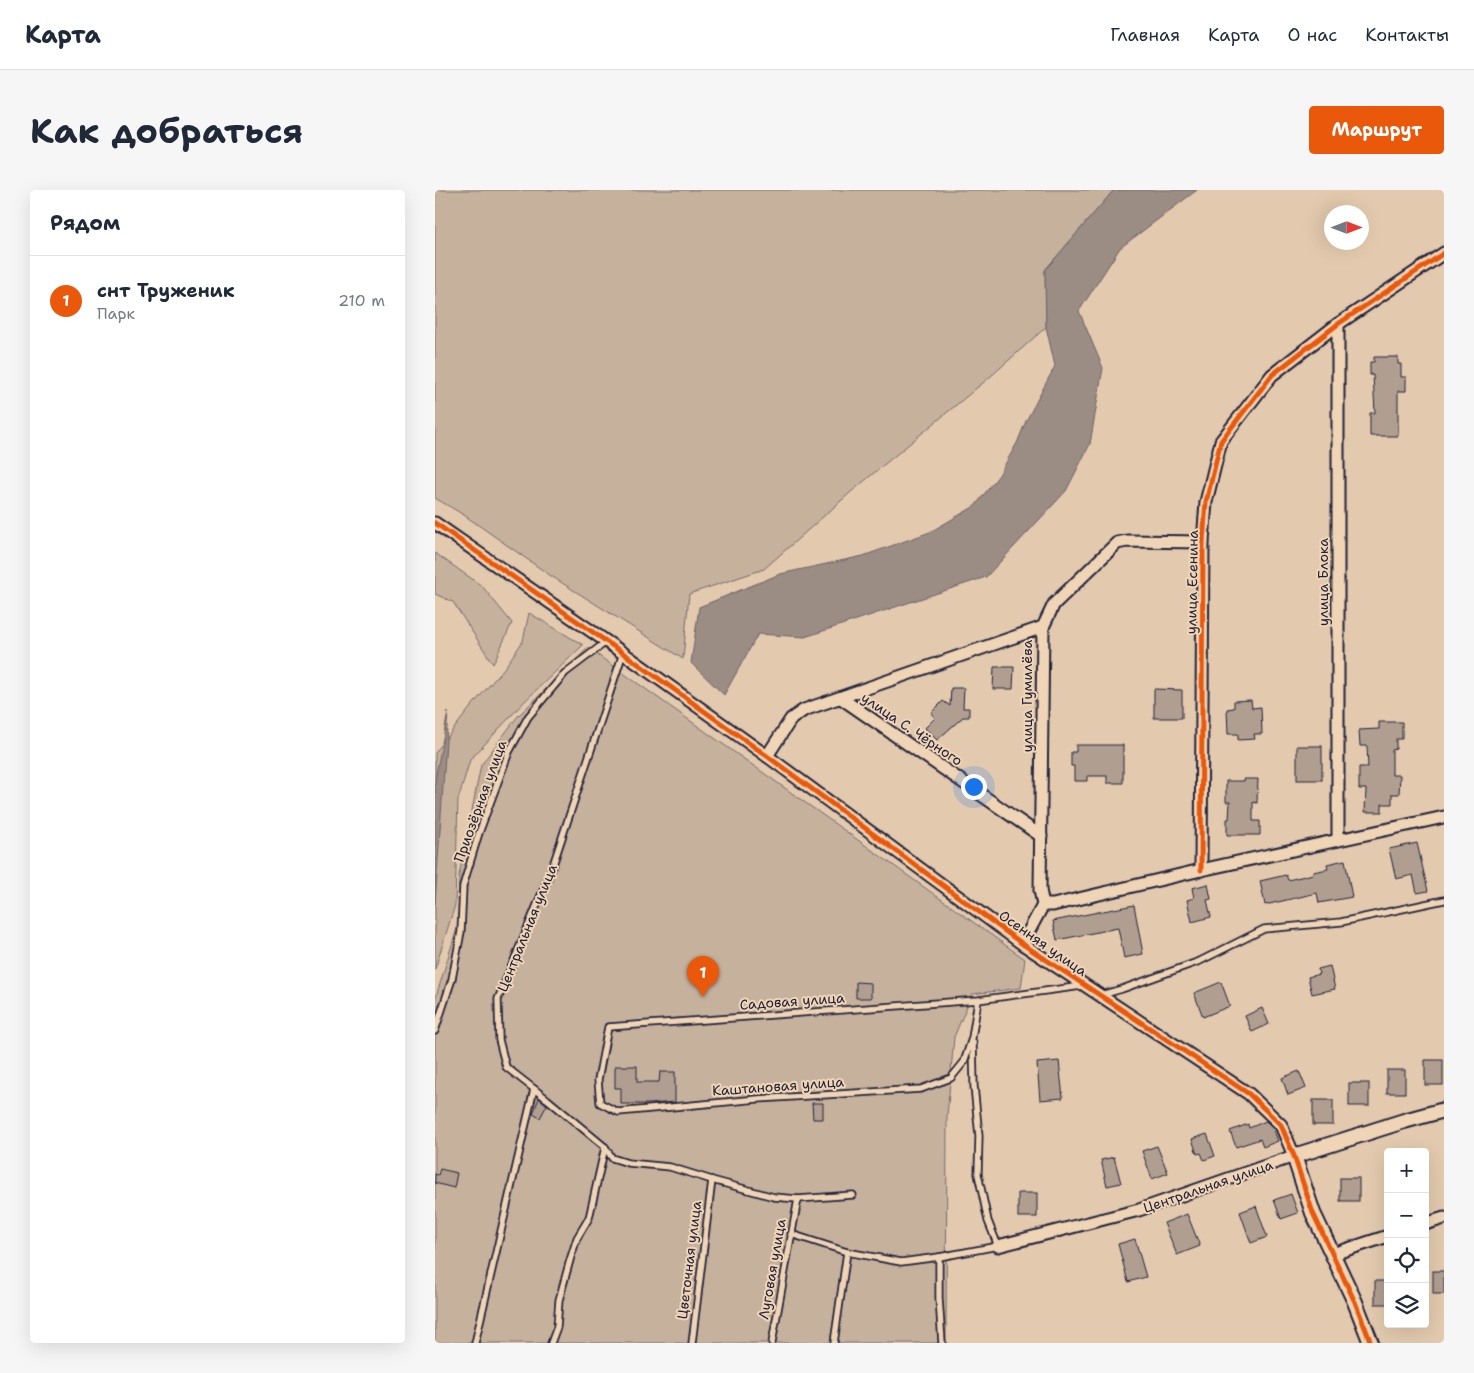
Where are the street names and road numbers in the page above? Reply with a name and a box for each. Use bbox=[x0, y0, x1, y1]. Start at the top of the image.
street label: улица Есенина bbox=[1182, 529, 1202, 634]
street label: улица Блока bbox=[1314, 538, 1332, 626]
street label: улица Гумилёва bbox=[1018, 639, 1036, 752]
street label: улица С. Чёрного bbox=[858, 688, 966, 770]
street label: Приозёрная улица bbox=[450, 737, 511, 865]
street label: Центральная улица bbox=[493, 861, 561, 995]
street label: Осенняя улица bbox=[995, 906, 1091, 980]
street label: Садовая улица bbox=[739, 988, 845, 1014]
street label: Каштановая улица bbox=[711, 1072, 845, 1100]
street label: Центральная улица bbox=[1141, 1155, 1276, 1217]
street label: Цветочная улица bbox=[673, 1200, 705, 1320]
street label: Луговая улица bbox=[754, 1217, 790, 1321]

